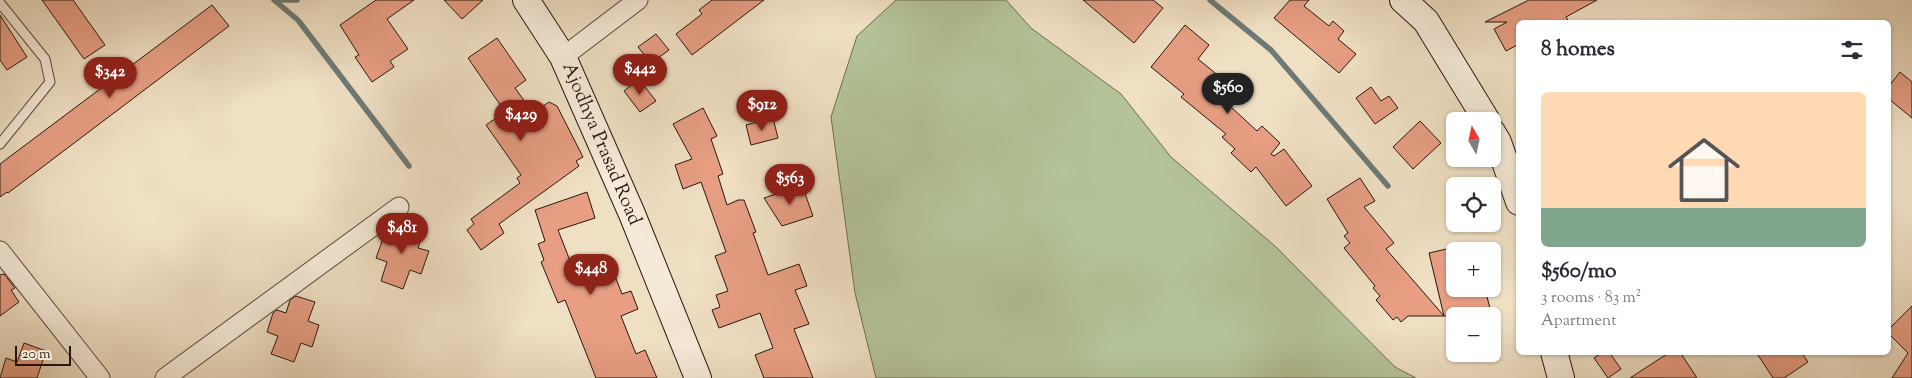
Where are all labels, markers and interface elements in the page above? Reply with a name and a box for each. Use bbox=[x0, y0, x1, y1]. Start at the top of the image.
text: 8 homes bbox=[1541, 35, 1615, 65]
icon: filters bbox=[1838, 36, 1866, 64]
pin: $442 bbox=[610, 54, 670, 96]
pin: $342 bbox=[80, 56, 140, 99]
street label: Ajodhya Prasad Road bbox=[554, 58, 648, 230]
text: $442 bbox=[624, 58, 656, 81]
text: $342 bbox=[95, 61, 125, 84]
pin: $560 bbox=[1198, 72, 1258, 115]
text: $560 bbox=[1213, 77, 1243, 100]
pin: $912 bbox=[732, 90, 792, 132]
text: $912 bbox=[747, 94, 777, 117]
pin: $429 bbox=[491, 100, 551, 142]
text: $429 bbox=[505, 104, 537, 127]
north arrow bbox=[1446, 112, 1501, 168]
map controls bbox=[1446, 112, 1501, 362]
icon: home bbox=[1659, 125, 1749, 215]
pin: $563 bbox=[760, 164, 820, 206]
text: $563 bbox=[776, 168, 804, 191]
button: locate bbox=[1446, 177, 1501, 232]
pin: $481 bbox=[372, 212, 432, 255]
text: $481 bbox=[387, 217, 417, 240]
button: + bbox=[1446, 242, 1501, 297]
pin: $448 bbox=[561, 254, 621, 296]
text: $560/mo bbox=[1541, 257, 1616, 287]
text: $448 bbox=[575, 258, 607, 281]
text: 3 rooms · 83 m² bbox=[1541, 287, 1641, 310]
button: − bbox=[1446, 307, 1501, 362]
text: Apartment bbox=[1541, 310, 1617, 333]
scale bar bbox=[15, 343, 71, 366]
text: 20 m bbox=[22, 345, 51, 365]

